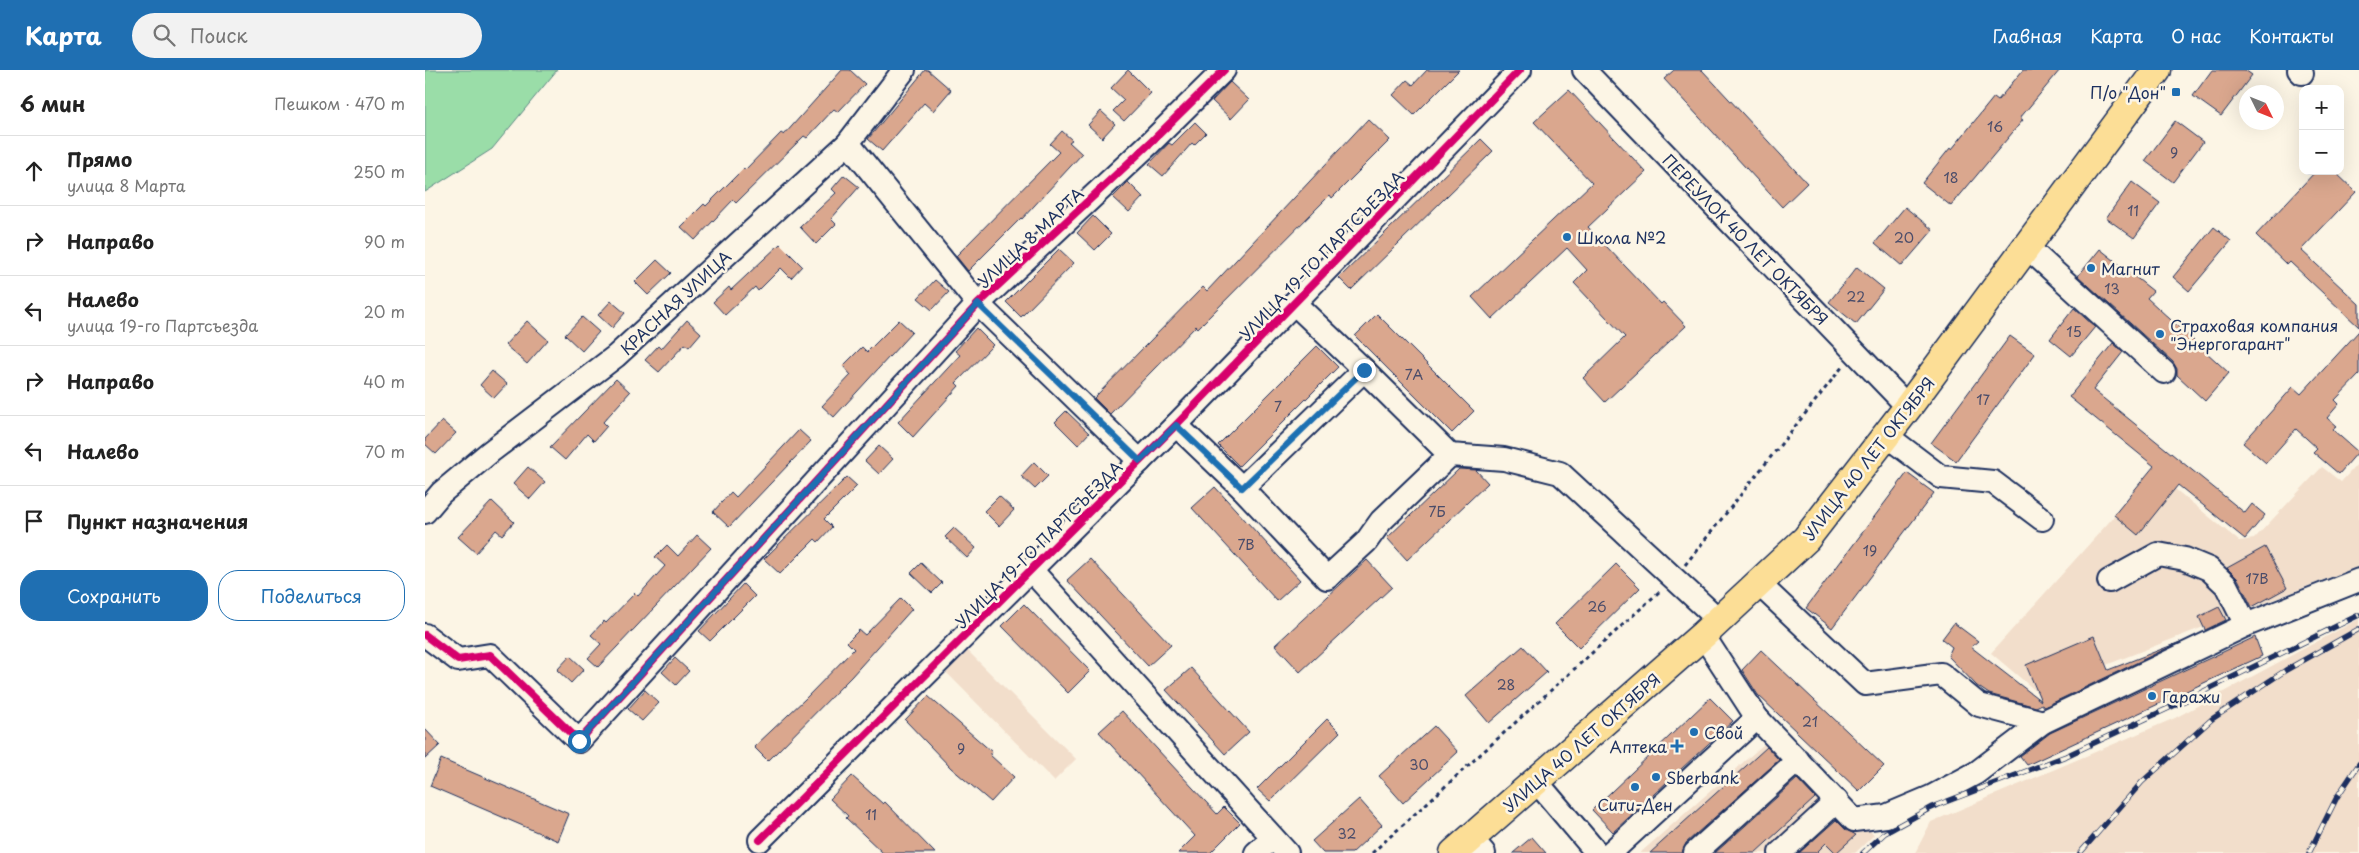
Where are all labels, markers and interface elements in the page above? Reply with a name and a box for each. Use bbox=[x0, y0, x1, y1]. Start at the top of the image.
search box bbox=[132, 13, 482, 58]
text: Карта bbox=[25, 17, 102, 53]
icon: search bbox=[150, 21, 178, 49]
text: Поиск bbox=[190, 21, 248, 49]
text: Главная bbox=[1993, 22, 2062, 49]
text: Карта bbox=[2090, 22, 2143, 49]
text: О нас bbox=[2171, 22, 2221, 49]
text: Контакты bbox=[2249, 22, 2334, 49]
place label: П/о "Дон" bbox=[2090, 80, 2166, 104]
north arrow bbox=[2239, 85, 2284, 130]
map controls bbox=[2299, 85, 2344, 175]
button: + bbox=[2299, 85, 2344, 130]
marker: П/о "Дон" bbox=[2170, 86, 2182, 98]
text: 6 мин bbox=[20, 87, 86, 119]
text: Пешком · 470 m bbox=[274, 91, 405, 115]
house number: 16 bbox=[1987, 116, 2003, 137]
button: − bbox=[2299, 130, 2344, 175]
house number: 9 bbox=[2170, 142, 2178, 163]
text: Прямо bbox=[67, 145, 132, 173]
street label: ПЕРЕУЛОК 40 ЛЕТ ОКТЯБРЯ bbox=[1658, 148, 1834, 330]
icon: ahead bbox=[20, 157, 48, 185]
text: 250 m bbox=[354, 159, 405, 183]
street label: УЛИЦА 19-ГО ПАРТСЪЕЗДА bbox=[1233, 165, 1409, 345]
house number: 18 bbox=[1943, 167, 1959, 188]
text: улица 8 Марта bbox=[67, 173, 186, 197]
street label: УЛИЦА 8 МАРТА bbox=[972, 181, 1088, 293]
house number: 11 bbox=[2127, 200, 2139, 221]
place label: Школа №2 bbox=[1577, 225, 1666, 249]
icon: right bbox=[20, 227, 48, 255]
text: Направо bbox=[67, 227, 154, 255]
house number: 20 bbox=[1894, 227, 1914, 248]
text: 90 m bbox=[364, 229, 405, 253]
marker: Школа №2 bbox=[1561, 231, 1573, 243]
street label: КРАСНАЯ УЛИЦА bbox=[614, 244, 736, 360]
place label: Магнит bbox=[2101, 256, 2161, 280]
marker: Магнит bbox=[2085, 262, 2097, 274]
house number: 13 bbox=[2104, 278, 2120, 299]
text: Налево bbox=[67, 285, 139, 313]
house number: 22 bbox=[1847, 286, 1865, 307]
icon: left bbox=[20, 297, 48, 325]
text: 20 m bbox=[364, 299, 405, 323]
text: улица 19-го Партсъезда bbox=[67, 313, 258, 337]
place label: Страховая компания "Энергогарант" bbox=[2170, 313, 2338, 355]
house number: 15 bbox=[2066, 321, 2082, 342]
marker: Страховая компания "Энергогарант" bbox=[2154, 328, 2166, 340]
route end bbox=[1353, 359, 1376, 382]
house number: 7А bbox=[1405, 364, 1424, 385]
icon: right bbox=[20, 367, 48, 395]
text: Направо bbox=[67, 367, 154, 395]
text: 40 m bbox=[363, 369, 405, 393]
street label: УЛИЦА 40 ЛЕТ ОКТЯБРЯ bbox=[1797, 371, 1939, 545]
house number: 17 bbox=[1976, 389, 1990, 410]
house number: 7 bbox=[1274, 396, 1282, 417]
icon: left bbox=[20, 437, 48, 465]
text: Налево bbox=[67, 437, 139, 465]
text: 70 m bbox=[365, 439, 405, 463]
street label: УЛИЦА 19-ГО ПАРТСЪЕЗДА bbox=[949, 455, 1127, 633]
house number: 7Б bbox=[1428, 501, 1446, 522]
icon: arrive bbox=[20, 507, 48, 535]
text: Пункт назначения bbox=[67, 507, 248, 535]
house number: 7В bbox=[1237, 534, 1255, 555]
house number: 19 bbox=[1863, 540, 1877, 561]
house number: 17В bbox=[2245, 568, 2269, 589]
button: Сохранить bbox=[20, 570, 208, 621]
button: Поделиться bbox=[218, 570, 405, 621]
house number: 26 bbox=[1587, 596, 1607, 617]
street label: УЛИЦА 40 ЛЕТ ОКТЯБРЯ bbox=[1497, 667, 1665, 817]
house number: 28 bbox=[1497, 674, 1515, 695]
place label: Гаражи bbox=[2162, 684, 2220, 708]
marker: Гаражи bbox=[2146, 690, 2158, 702]
house number: 21 bbox=[1802, 711, 1818, 732]
place label: Свой bbox=[1704, 720, 1743, 744]
marker: Свой bbox=[1688, 726, 1700, 738]
route start bbox=[568, 730, 591, 753]
place label: Аптека bbox=[1610, 734, 1667, 758]
house number: 9 bbox=[957, 738, 965, 759]
marker: Аптека bbox=[1671, 740, 1683, 752]
house number: 30 bbox=[1409, 754, 1429, 775]
place label: Sberbank bbox=[1666, 765, 1740, 789]
marker: Sberbank bbox=[1650, 771, 1662, 783]
marker: Сити-Ден bbox=[1629, 781, 1641, 793]
place label: Сити-Ден bbox=[1597, 792, 1673, 816]
house number: 11 bbox=[865, 804, 877, 825]
house number: 32 bbox=[1338, 823, 1356, 844]

